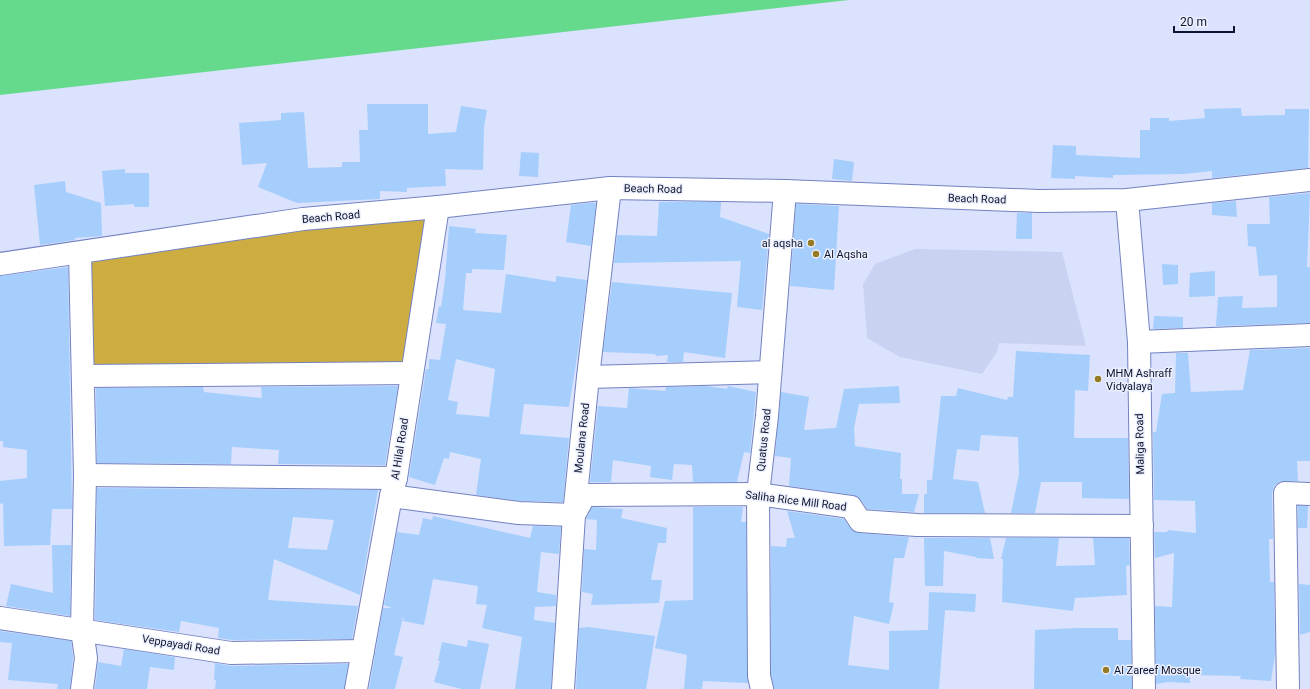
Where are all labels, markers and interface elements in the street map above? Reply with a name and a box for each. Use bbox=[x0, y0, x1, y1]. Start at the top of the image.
scale bar bbox=[1174, 8, 1234, 34]
text: 20 m bbox=[1180, 15, 1207, 29]
street label: Beach Road bbox=[624, 182, 682, 196]
street label: Beach Road bbox=[948, 191, 1006, 207]
street label: Beach Road bbox=[301, 208, 361, 226]
place label: al aqsha bbox=[762, 237, 803, 250]
marker: al aqsha bbox=[806, 238, 816, 248]
place label: Al Aqsha bbox=[824, 248, 868, 261]
marker: Al Aqsha bbox=[811, 249, 821, 259]
place label: MHM Ashraff Vidyalaya bbox=[1106, 367, 1172, 393]
marker: MHM Ashraff Vidyalaya bbox=[1093, 374, 1103, 384]
street label: Moulana Road bbox=[572, 402, 592, 474]
street label: Quatus Road bbox=[754, 408, 774, 472]
street label: Maliga Road bbox=[1133, 413, 1147, 475]
street label: Al Hilal Road bbox=[389, 417, 411, 481]
street label: Saliha Rice Mill Road bbox=[745, 488, 847, 514]
street label: Veppayadi Road bbox=[141, 632, 221, 658]
place label: Al Zareef Mosque bbox=[1114, 664, 1201, 677]
marker: Al Zareef Mosque bbox=[1101, 665, 1111, 675]

